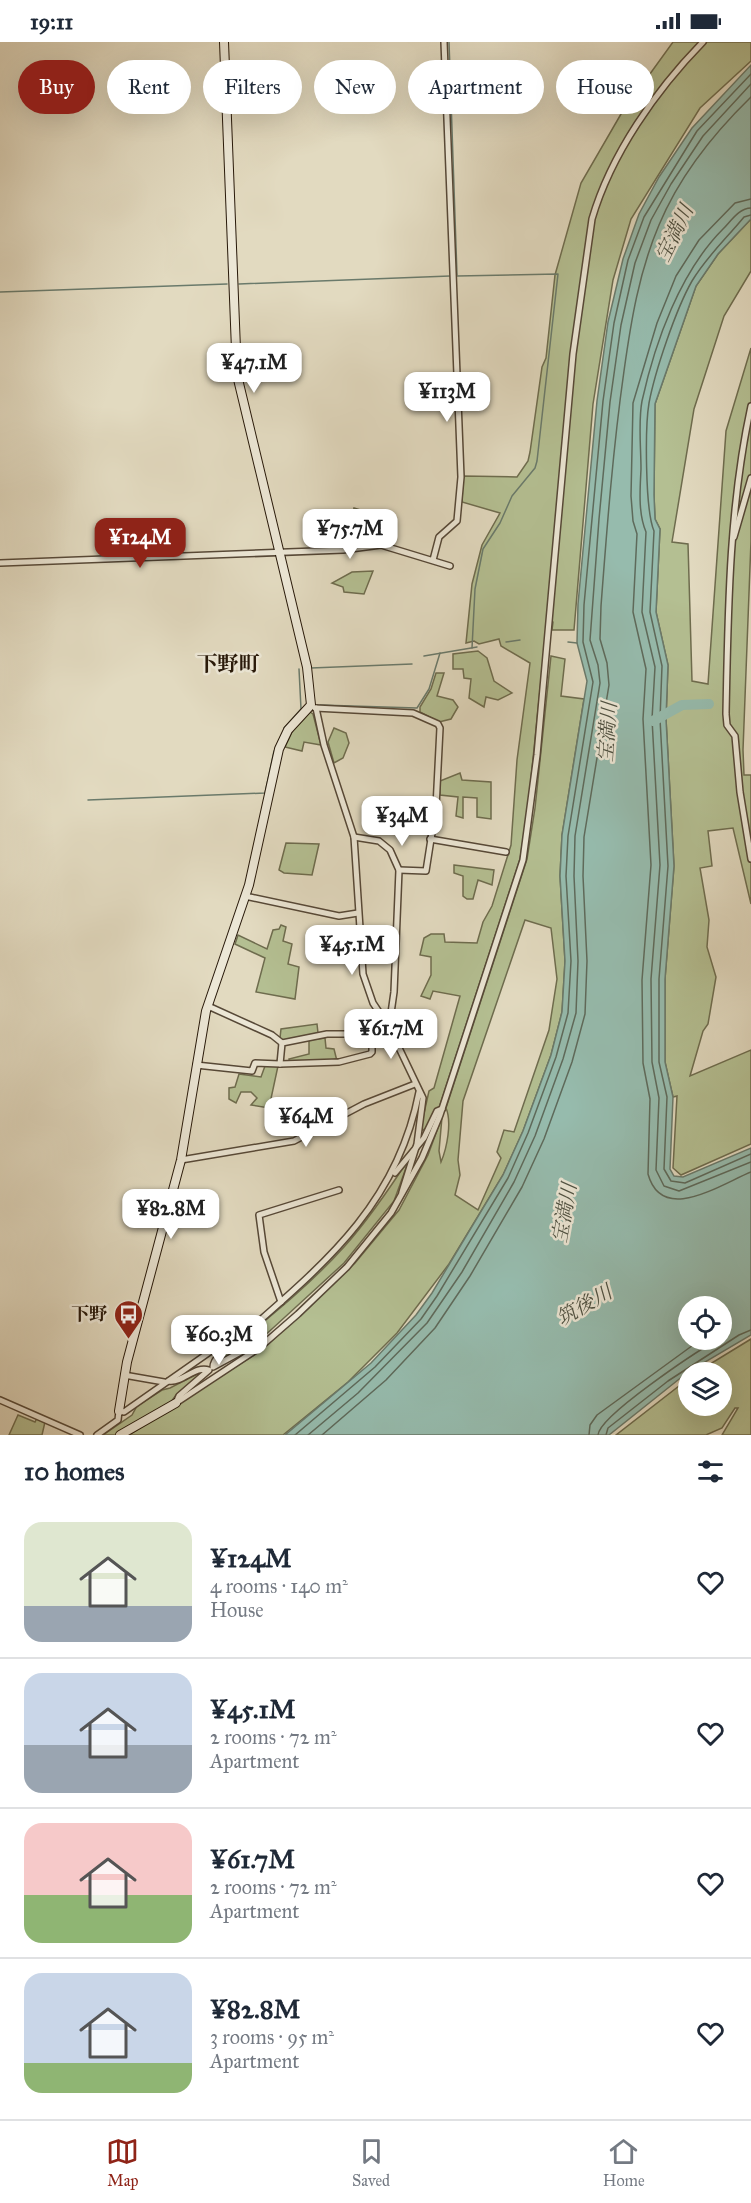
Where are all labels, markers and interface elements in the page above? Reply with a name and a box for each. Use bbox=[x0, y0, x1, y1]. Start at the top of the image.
text: 19:11 bbox=[30, 8, 73, 35]
chip: Buy bbox=[18, 60, 95, 114]
chip: Rent bbox=[107, 60, 191, 114]
chip: Filters bbox=[203, 60, 302, 114]
chip: New bbox=[314, 60, 396, 114]
chip: Apartment bbox=[408, 60, 544, 114]
chip: House bbox=[556, 60, 654, 114]
water label: 宝満川 bbox=[650, 199, 699, 265]
pin: ¥47.1M bbox=[205, 343, 303, 394]
text: ¥47.1M bbox=[221, 350, 287, 374]
pin: ¥113M bbox=[405, 372, 489, 423]
text: ¥113M bbox=[418, 379, 476, 403]
pin: ¥75.7M bbox=[301, 509, 399, 560]
text: ¥75.7M bbox=[317, 516, 383, 540]
pin: ¥124M bbox=[98, 518, 182, 569]
text: ¥124M bbox=[109, 525, 171, 549]
district label: 下野町 bbox=[197, 651, 260, 677]
water label: 宝満川 bbox=[593, 699, 621, 763]
pin: ¥34M bbox=[366, 796, 438, 847]
text: ¥34M bbox=[376, 803, 428, 827]
pin: ¥45.1M bbox=[303, 925, 401, 976]
text: ¥45.1M bbox=[319, 932, 385, 956]
pin: ¥61.7M bbox=[342, 1009, 440, 1060]
text: ¥61.7M bbox=[358, 1016, 424, 1040]
pin: ¥64M bbox=[270, 1097, 342, 1148]
text: ¥64M bbox=[278, 1104, 334, 1128]
water label: 宝満川 bbox=[547, 1179, 581, 1245]
pin: ¥82.8M bbox=[122, 1189, 220, 1240]
text: ¥82.8M bbox=[136, 1196, 206, 1220]
water label: 筑後川 bbox=[552, 1279, 618, 1330]
map controls bbox=[678, 1296, 732, 1416]
button: locate bbox=[678, 1296, 732, 1350]
bus stop icon: 下野 bbox=[112, 1298, 144, 1340]
place label: 下野 bbox=[71, 1303, 108, 1325]
pin: ¥60.3M bbox=[170, 1315, 268, 1366]
text: ¥60.3M bbox=[185, 1322, 253, 1346]
button: layers bbox=[678, 1362, 732, 1416]
text: 10 homes bbox=[24, 1455, 125, 1487]
icon: filters bbox=[694, 1455, 727, 1488]
text: ¥124M bbox=[210, 1542, 291, 1574]
icon: home bbox=[72, 1546, 144, 1618]
icon: heart bbox=[694, 1566, 727, 1599]
text: 4 rooms · 140 m² bbox=[210, 1574, 348, 1598]
text: House bbox=[210, 1598, 264, 1622]
text: ¥45.1M bbox=[210, 1693, 295, 1725]
icon: home bbox=[72, 1697, 144, 1769]
icon: heart bbox=[694, 1717, 727, 1750]
text: 2 rooms · 72 m² bbox=[210, 1725, 337, 1749]
text: Apartment bbox=[210, 1749, 299, 1773]
text: ¥61.7M bbox=[210, 1843, 295, 1875]
icon: home bbox=[72, 1847, 144, 1919]
icon: heart bbox=[694, 1867, 727, 1900]
text: 2 rooms · 72 m² bbox=[210, 1875, 337, 1899]
text: Apartment bbox=[210, 1899, 299, 1923]
text: ¥82.8M bbox=[210, 1993, 300, 2025]
icon: home bbox=[72, 1997, 144, 2069]
icon: heart bbox=[694, 2017, 727, 2050]
text: 3 rooms · 95 m² bbox=[210, 2025, 334, 2049]
text: Apartment bbox=[210, 2049, 299, 2073]
tab: Map bbox=[106, 2135, 139, 2190]
tab: Saved bbox=[352, 2135, 390, 2190]
tab: Home bbox=[603, 2135, 645, 2190]

